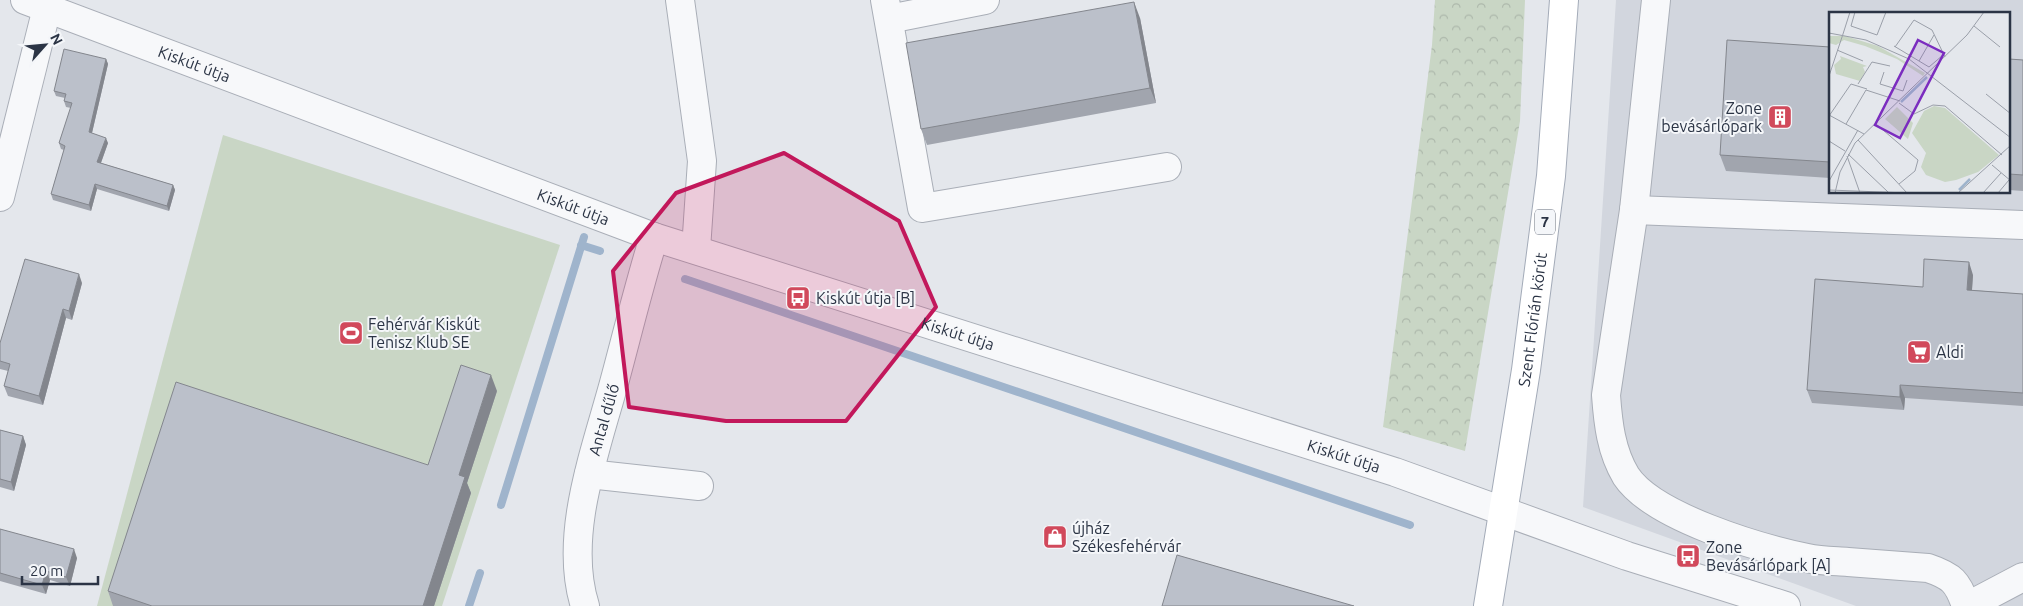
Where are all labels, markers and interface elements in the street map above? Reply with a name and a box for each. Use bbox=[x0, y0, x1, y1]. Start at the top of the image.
inset map bbox=[1829, 12, 2010, 194]
north arrow bbox=[20, 20, 70, 70]
text: N bbox=[47, 31, 66, 47]
street label: Kiskút útja bbox=[156, 42, 233, 86]
place label: Zone bevásárlópark bbox=[1661, 99, 1762, 135]
building icon: Zone bevásárlópark bbox=[1767, 104, 1793, 130]
street label: Kiskút útja bbox=[535, 185, 612, 228]
road number: 7 bbox=[1535, 210, 1555, 234]
street label: Szent Flórián körút bbox=[1514, 251, 1550, 388]
bus stop icon: Kiskút útja [B] bbox=[785, 285, 811, 311]
place label: Kiskút útja [B] bbox=[816, 289, 915, 307]
street label: Kiskút útja bbox=[919, 313, 997, 353]
place label: Fehérvár Kiskút Tenisz Klub SE bbox=[368, 315, 480, 351]
sports icon: Fehérvár Kiskút Tenisz Klub SE bbox=[338, 320, 364, 346]
supermarket icon: Aldi bbox=[1906, 339, 1932, 365]
place label: Aldi bbox=[1936, 343, 1964, 361]
street label: Antal dűlő bbox=[585, 382, 622, 458]
street label: Kiskút útja bbox=[1305, 436, 1383, 476]
place label: újház Székesfehérvár bbox=[1072, 519, 1181, 555]
shop icon: újház Székesfehérvár bbox=[1042, 524, 1068, 550]
place label: Zone Bevásárlópark [A] bbox=[1706, 538, 1831, 574]
bus stop icon: Zone Bevásárlópark [A] bbox=[1675, 543, 1701, 569]
scale bar bbox=[22, 554, 99, 586]
text: 20 m bbox=[30, 562, 63, 579]

